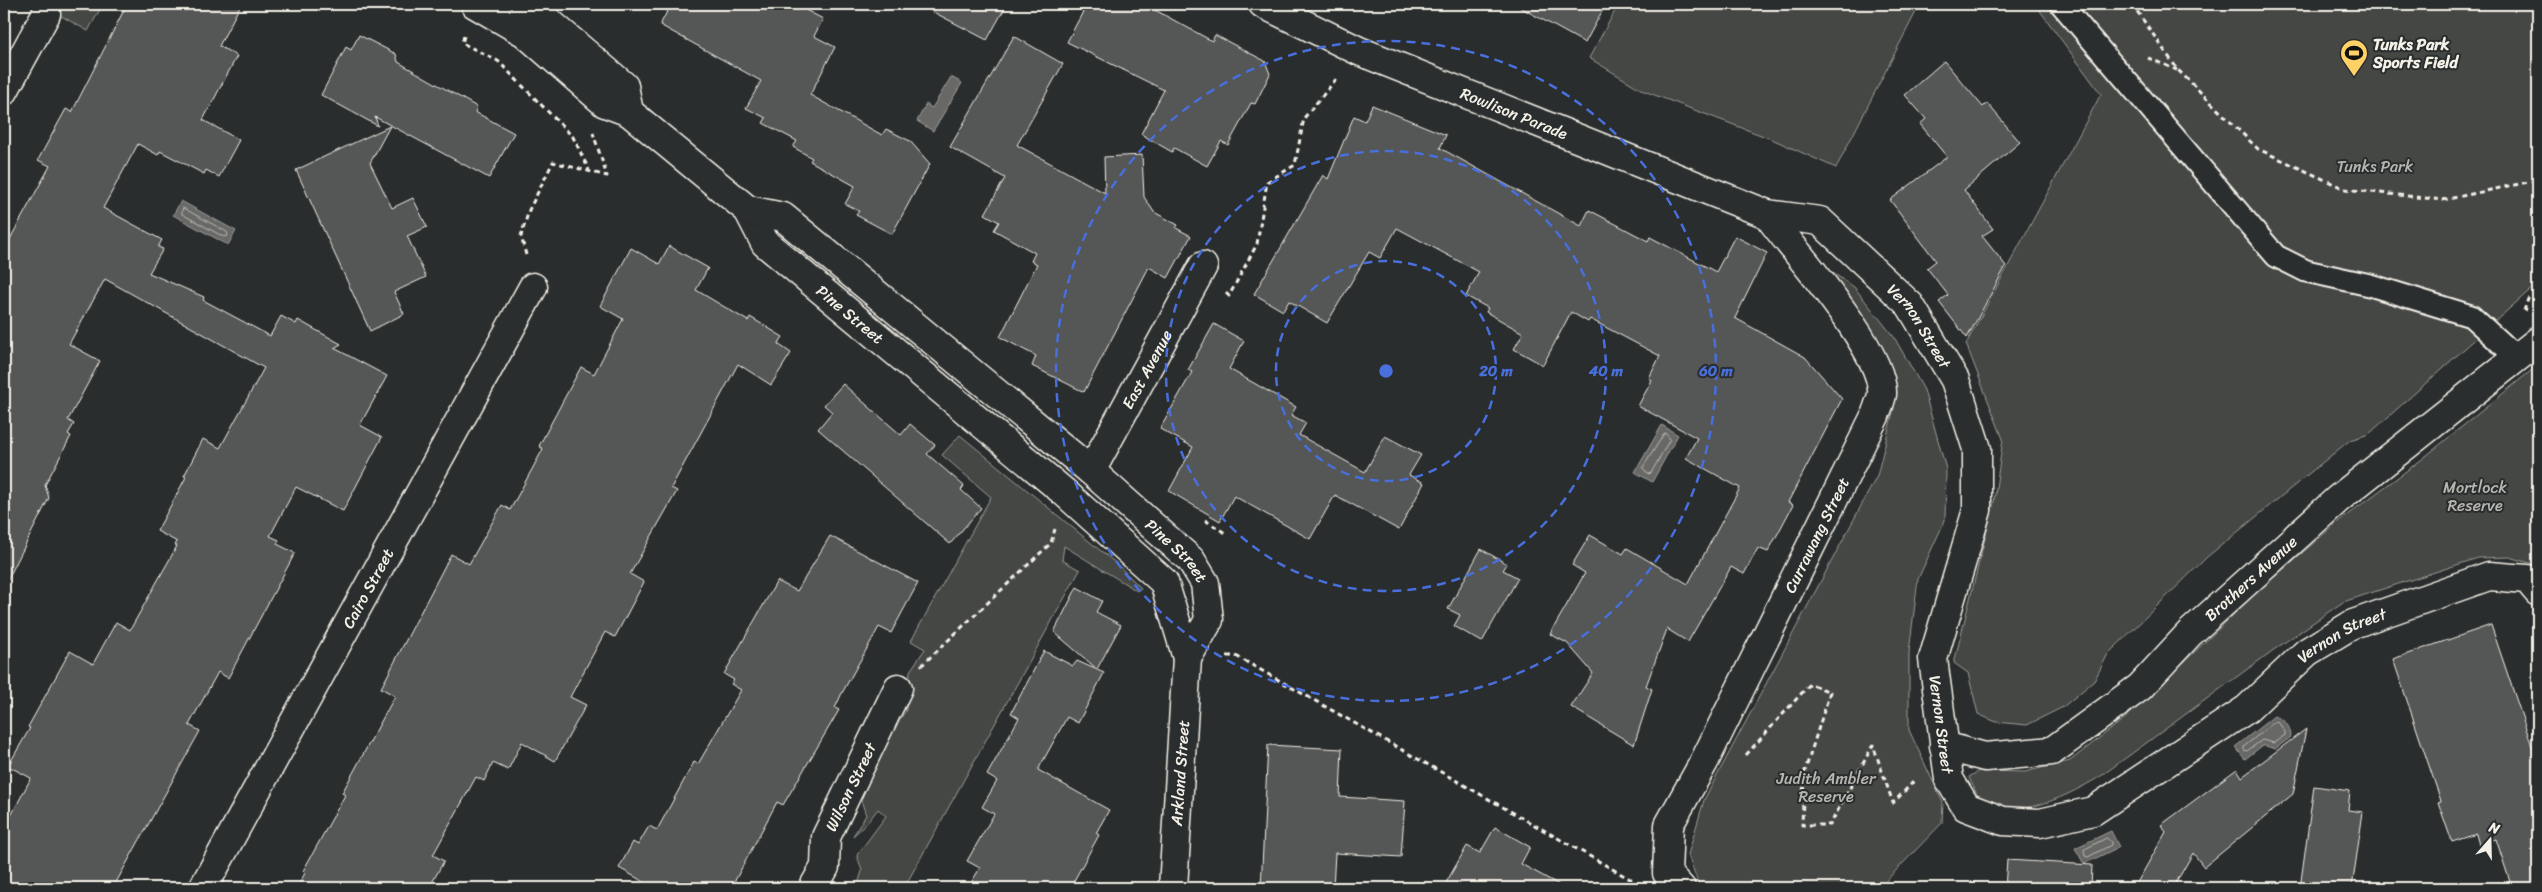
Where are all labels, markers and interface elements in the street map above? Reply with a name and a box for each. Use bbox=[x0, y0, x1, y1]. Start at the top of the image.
place label: Tunks Park Sports Field bbox=[2372, 30, 2460, 77]
sports icon: Tunks Park Sports Field bbox=[2339, 38, 2369, 77]
street label: Rowlison Parade bbox=[1456, 78, 1573, 148]
park label: Tunks Park bbox=[2337, 152, 2414, 181]
street label: Vernon Street bbox=[1880, 276, 1960, 374]
street label: Pine Street bbox=[810, 277, 891, 351]
street label: East Avenue bbox=[1113, 324, 1180, 414]
text: 20 m bbox=[1478, 358, 1513, 384]
text: 40 m bbox=[1588, 358, 1624, 384]
text: 60 m bbox=[1698, 358, 1733, 384]
centre of rings bbox=[1377, 362, 1395, 380]
street label: Currawang Street bbox=[1775, 472, 1857, 598]
park label: Mortlock Reserve bbox=[2443, 473, 2507, 520]
street label: Pine Street bbox=[1138, 511, 1216, 588]
street label: Brothers Avenue bbox=[2197, 528, 2304, 628]
street label: Cairo Street bbox=[334, 543, 402, 634]
street label: Vernon Street bbox=[2289, 599, 2391, 670]
street label: Vernon Street bbox=[1921, 674, 1963, 776]
street label: Arkland Street bbox=[1162, 719, 1198, 828]
street label: Wilson Street bbox=[816, 737, 884, 836]
park label: Judith Ambler Reserve bbox=[1775, 764, 1877, 811]
north arrow bbox=[2464, 814, 2514, 864]
text: N bbox=[2485, 815, 2503, 842]

